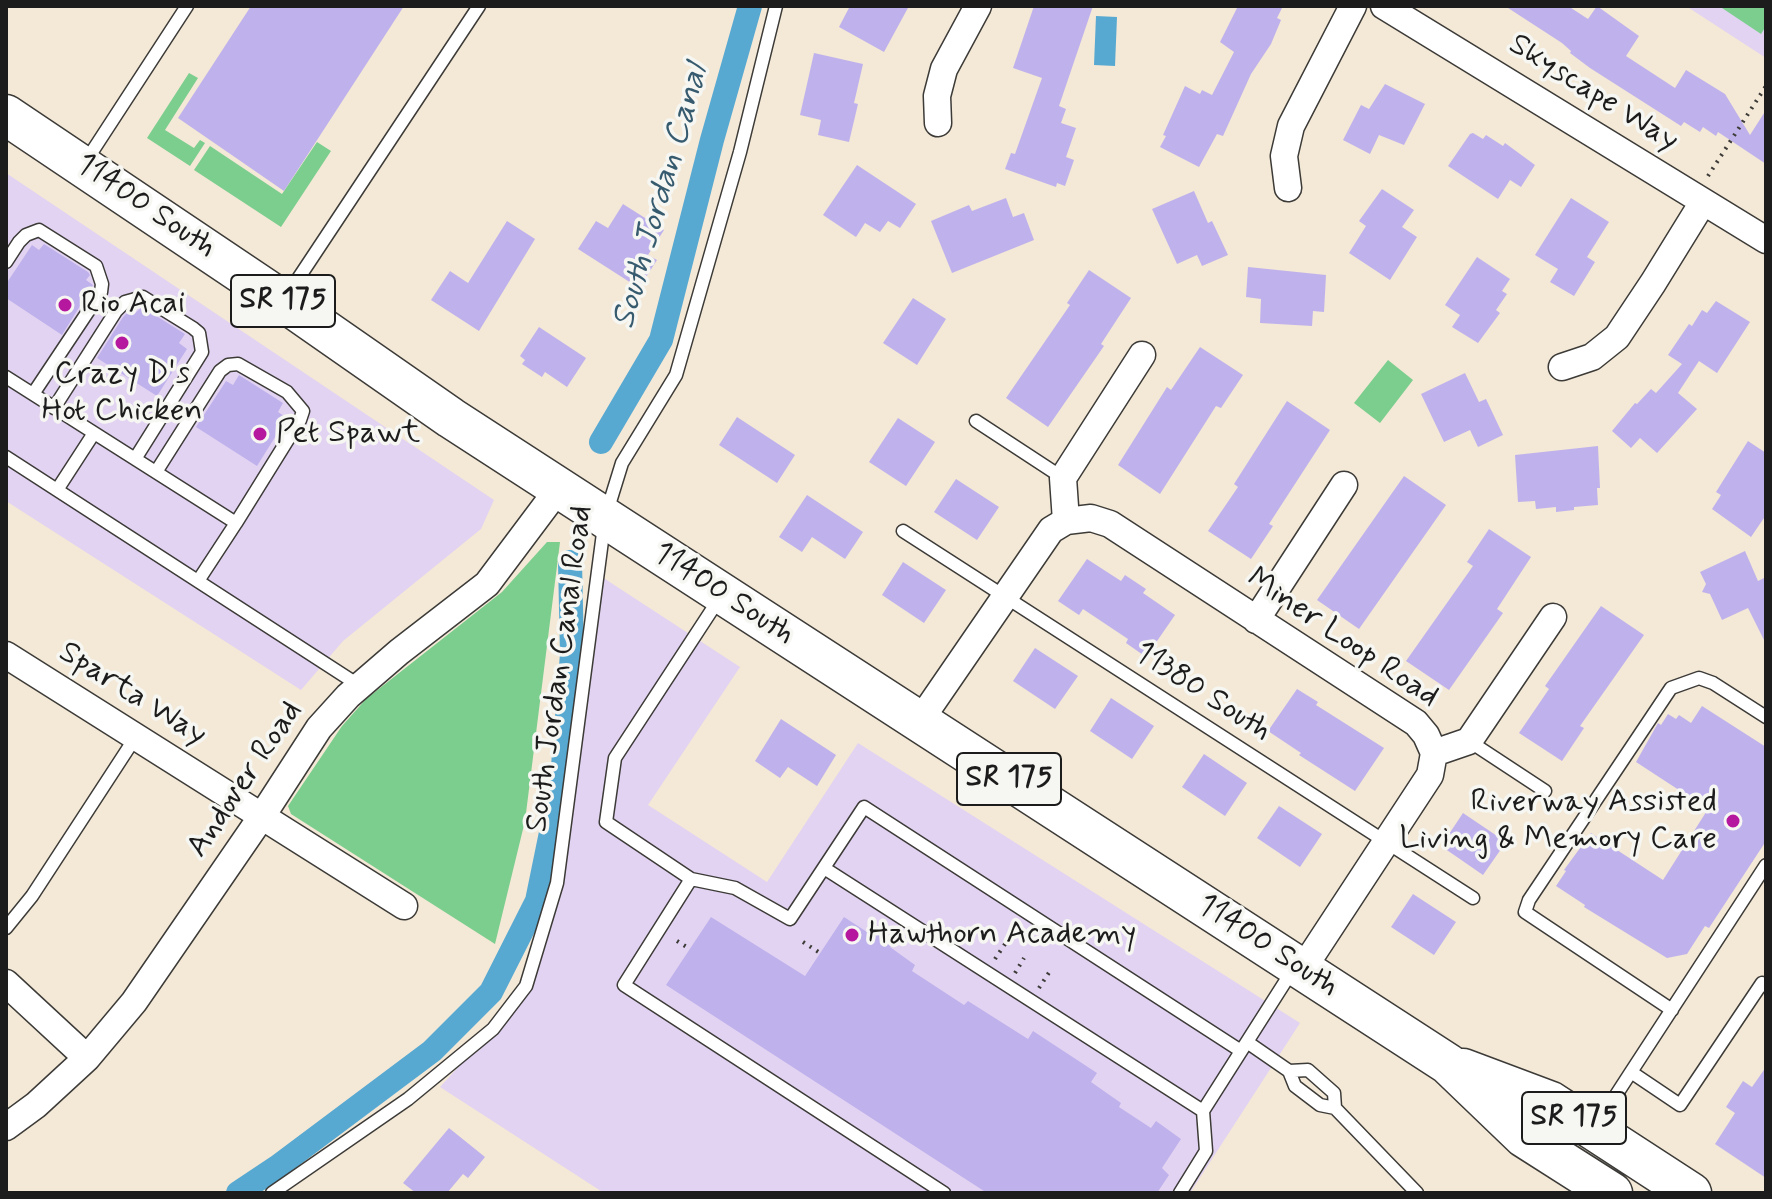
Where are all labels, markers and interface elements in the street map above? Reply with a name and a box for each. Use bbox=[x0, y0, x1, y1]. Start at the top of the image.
street label: Skyscape Way bbox=[1501, 26, 1685, 162]
water label: South Jordan Canal bbox=[605, 60, 719, 334]
street label: 11400 South bbox=[67, 146, 223, 268]
road number: SR 175 bbox=[231, 275, 335, 327]
place label: Rio Acai bbox=[81, 286, 185, 324]
marker: Rio Acai bbox=[56, 296, 74, 314]
marker: Crazy D's Hot Chicken bbox=[113, 334, 131, 352]
place label: Crazy D's Hot Chicken bbox=[42, 356, 202, 431]
place label: Pet Spawt bbox=[276, 415, 420, 453]
marker: Pet Spawt bbox=[251, 425, 269, 443]
street label: South Jordan Canal Road bbox=[519, 503, 603, 835]
street label: 11400 South bbox=[645, 535, 801, 655]
street label: Miner Loop Road bbox=[1239, 561, 1445, 717]
street label: Sparta Way bbox=[51, 634, 213, 756]
street label: 11380 South bbox=[1126, 635, 1278, 751]
street label: Andover Road bbox=[180, 695, 312, 865]
road number: SR 175 bbox=[957, 753, 1061, 805]
place label: Riverway Assisted Living & Memory Care bbox=[1399, 784, 1717, 859]
marker: Riverway Assisted Living & Memory Care bbox=[1724, 812, 1742, 830]
street label: 11400 South bbox=[1189, 887, 1345, 1007]
place label: Hawthorn Academy bbox=[868, 916, 1136, 954]
marker: Hawthorn Academy bbox=[843, 926, 861, 944]
road number: SR 175 bbox=[1522, 1092, 1626, 1144]

